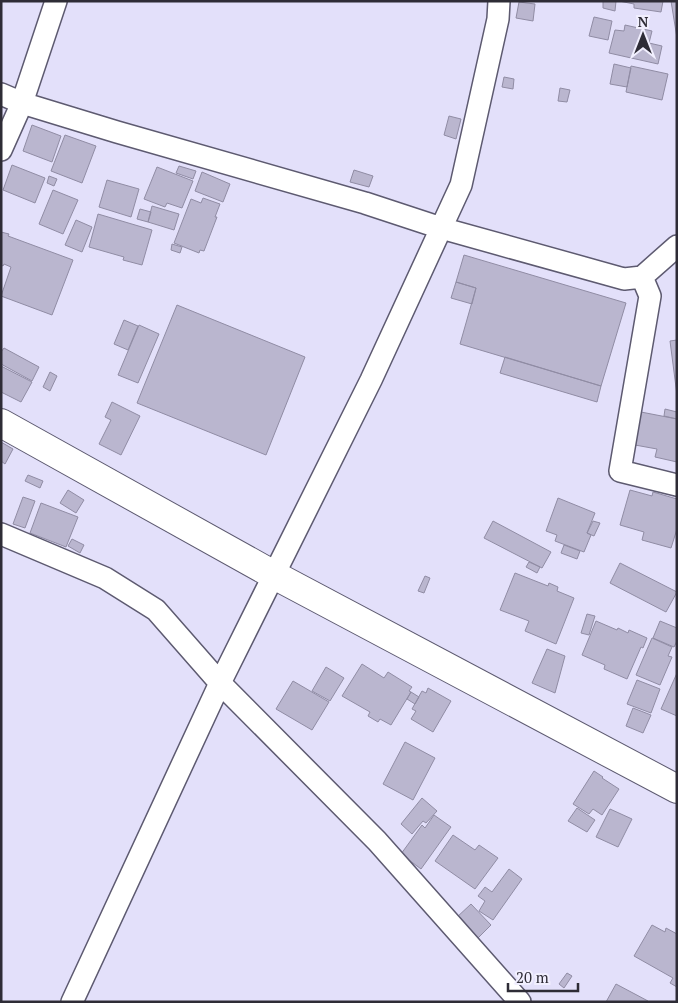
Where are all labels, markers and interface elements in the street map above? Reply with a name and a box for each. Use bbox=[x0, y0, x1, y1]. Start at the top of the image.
north arrow bbox=[618, 10, 668, 60]
text: N bbox=[638, 12, 649, 31]
scale bar bbox=[508, 960, 578, 992]
text: 20 m bbox=[516, 967, 549, 987]

